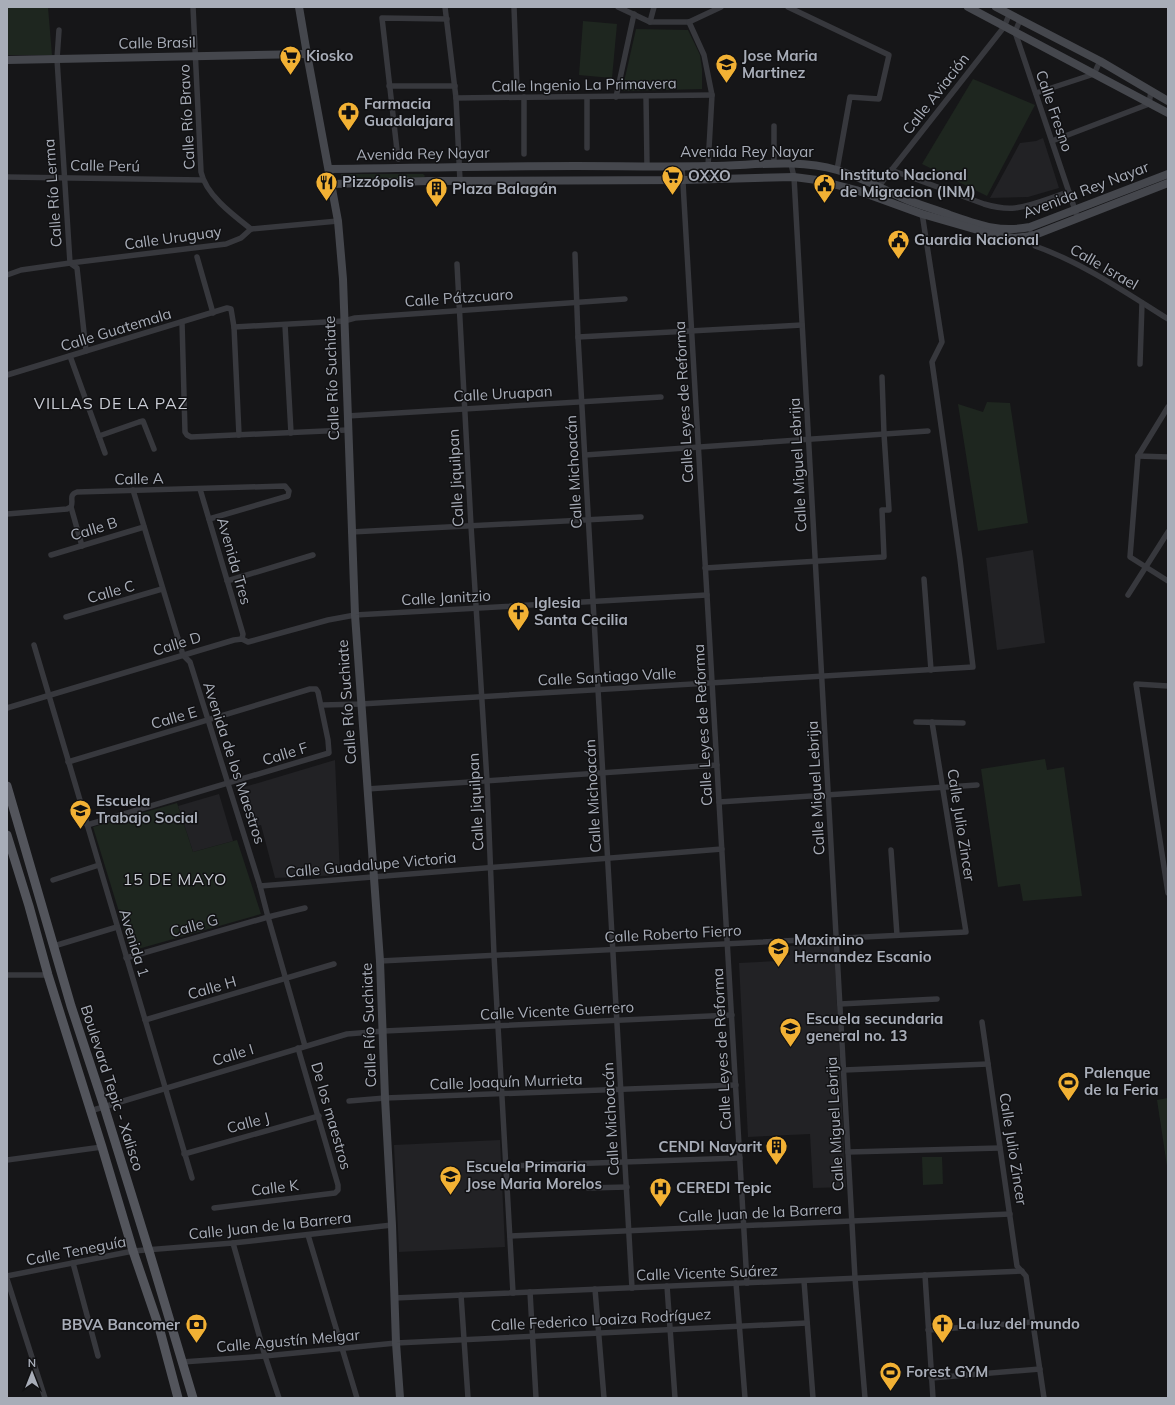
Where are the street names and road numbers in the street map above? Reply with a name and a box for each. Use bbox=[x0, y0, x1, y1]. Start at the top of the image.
street label: Calle Brasil bbox=[118, 32, 196, 53]
street label: Calle Aviación bbox=[898, 49, 973, 138]
street label: Calle Río Bravo bbox=[174, 64, 199, 170]
street label: Calle Fresno bbox=[1032, 68, 1077, 154]
street label: Calle Ingenio La Primavera bbox=[491, 73, 677, 96]
street label: Calle Río Lerma bbox=[39, 138, 66, 248]
street label: Avenida Rey Nayar bbox=[680, 142, 814, 161]
street label: Avenida Rey Nayar bbox=[356, 143, 490, 164]
street label: Calle Perú bbox=[70, 155, 140, 176]
street label: Avenida Rey Nayar bbox=[1020, 157, 1152, 222]
street label: Calle Uruguay bbox=[123, 221, 223, 254]
street label: Calle Israel bbox=[1067, 239, 1142, 294]
street label: Calle Pátzcuaro bbox=[404, 284, 514, 311]
street label: Calle Guatemala bbox=[58, 304, 174, 355]
street label: Calle Río Suchiate bbox=[320, 315, 343, 441]
street label: Calle Leyes de Reforma bbox=[670, 321, 697, 484]
street label: Calle Uruapan bbox=[453, 381, 553, 406]
street label: Calle Miguel Lebrija bbox=[784, 397, 811, 533]
street label: Calle Michoacán bbox=[561, 415, 586, 529]
street label: Calle Jiquilpan bbox=[443, 428, 468, 528]
street label: Calle A bbox=[114, 469, 164, 488]
street label: Calle B bbox=[68, 512, 120, 545]
street label: Avenida Tres bbox=[213, 515, 256, 607]
street label: Calle C bbox=[85, 576, 137, 607]
street label: Calle Janitzio bbox=[401, 586, 491, 609]
street label: Calle D bbox=[150, 627, 203, 660]
street label: Calle Río Suchiate bbox=[333, 639, 360, 765]
street label: Calle Leyes de Reforma bbox=[689, 644, 716, 807]
street label: Calle Santiago Valle bbox=[537, 663, 677, 690]
street label: Avenida de los Maestros bbox=[199, 679, 270, 846]
street label: Calle E bbox=[149, 702, 199, 733]
street label: Calle Miguel Lebrija bbox=[802, 720, 829, 856]
street label: Calle F bbox=[260, 738, 310, 769]
street label: Calle Michoacán bbox=[580, 739, 605, 853]
street label: Calle Jiquilpan bbox=[463, 752, 488, 852]
street label: Calle Julio Zincer bbox=[943, 767, 980, 883]
street label: Calle Guadalupe Victoria bbox=[285, 848, 457, 881]
street label: Avenida 1 bbox=[115, 907, 154, 979]
street label: Calle G bbox=[168, 910, 220, 941]
street label: Calle Roberto Fierro bbox=[604, 920, 742, 947]
street label: Calle Río Suchiate bbox=[357, 962, 380, 1088]
street label: Calle Leyes de Reforma bbox=[708, 968, 735, 1131]
street label: Calle H bbox=[185, 972, 238, 1004]
street label: Calle Vicente Guerrero bbox=[479, 997, 635, 1024]
street label: Boulevard Tepic - Xalisco bbox=[77, 1002, 148, 1173]
street label: Calle I bbox=[210, 1039, 256, 1070]
street label: Calle Miguel Lebrija bbox=[821, 1056, 848, 1192]
street label: De los maestros bbox=[307, 1060, 356, 1172]
street label: Calle Michoacán bbox=[598, 1062, 623, 1176]
street label: Calle Joaquín Murrieta bbox=[429, 1069, 583, 1094]
street label: Calle Julio Zincer bbox=[995, 1091, 1032, 1207]
street label: Calle J bbox=[225, 1108, 271, 1137]
street label: Calle K bbox=[250, 1175, 300, 1200]
street label: Calle Juan de la Barrera bbox=[678, 1199, 842, 1226]
street label: Calle Juan de la Barrera bbox=[188, 1208, 352, 1244]
street label: Calle Teneguía bbox=[24, 1231, 128, 1270]
street label: Calle Vicente Suárez bbox=[636, 1261, 778, 1284]
street label: Calle Federico Loaiza Rodríguez bbox=[490, 1304, 712, 1335]
street label: Calle Agustín Melgar bbox=[215, 1325, 361, 1356]

